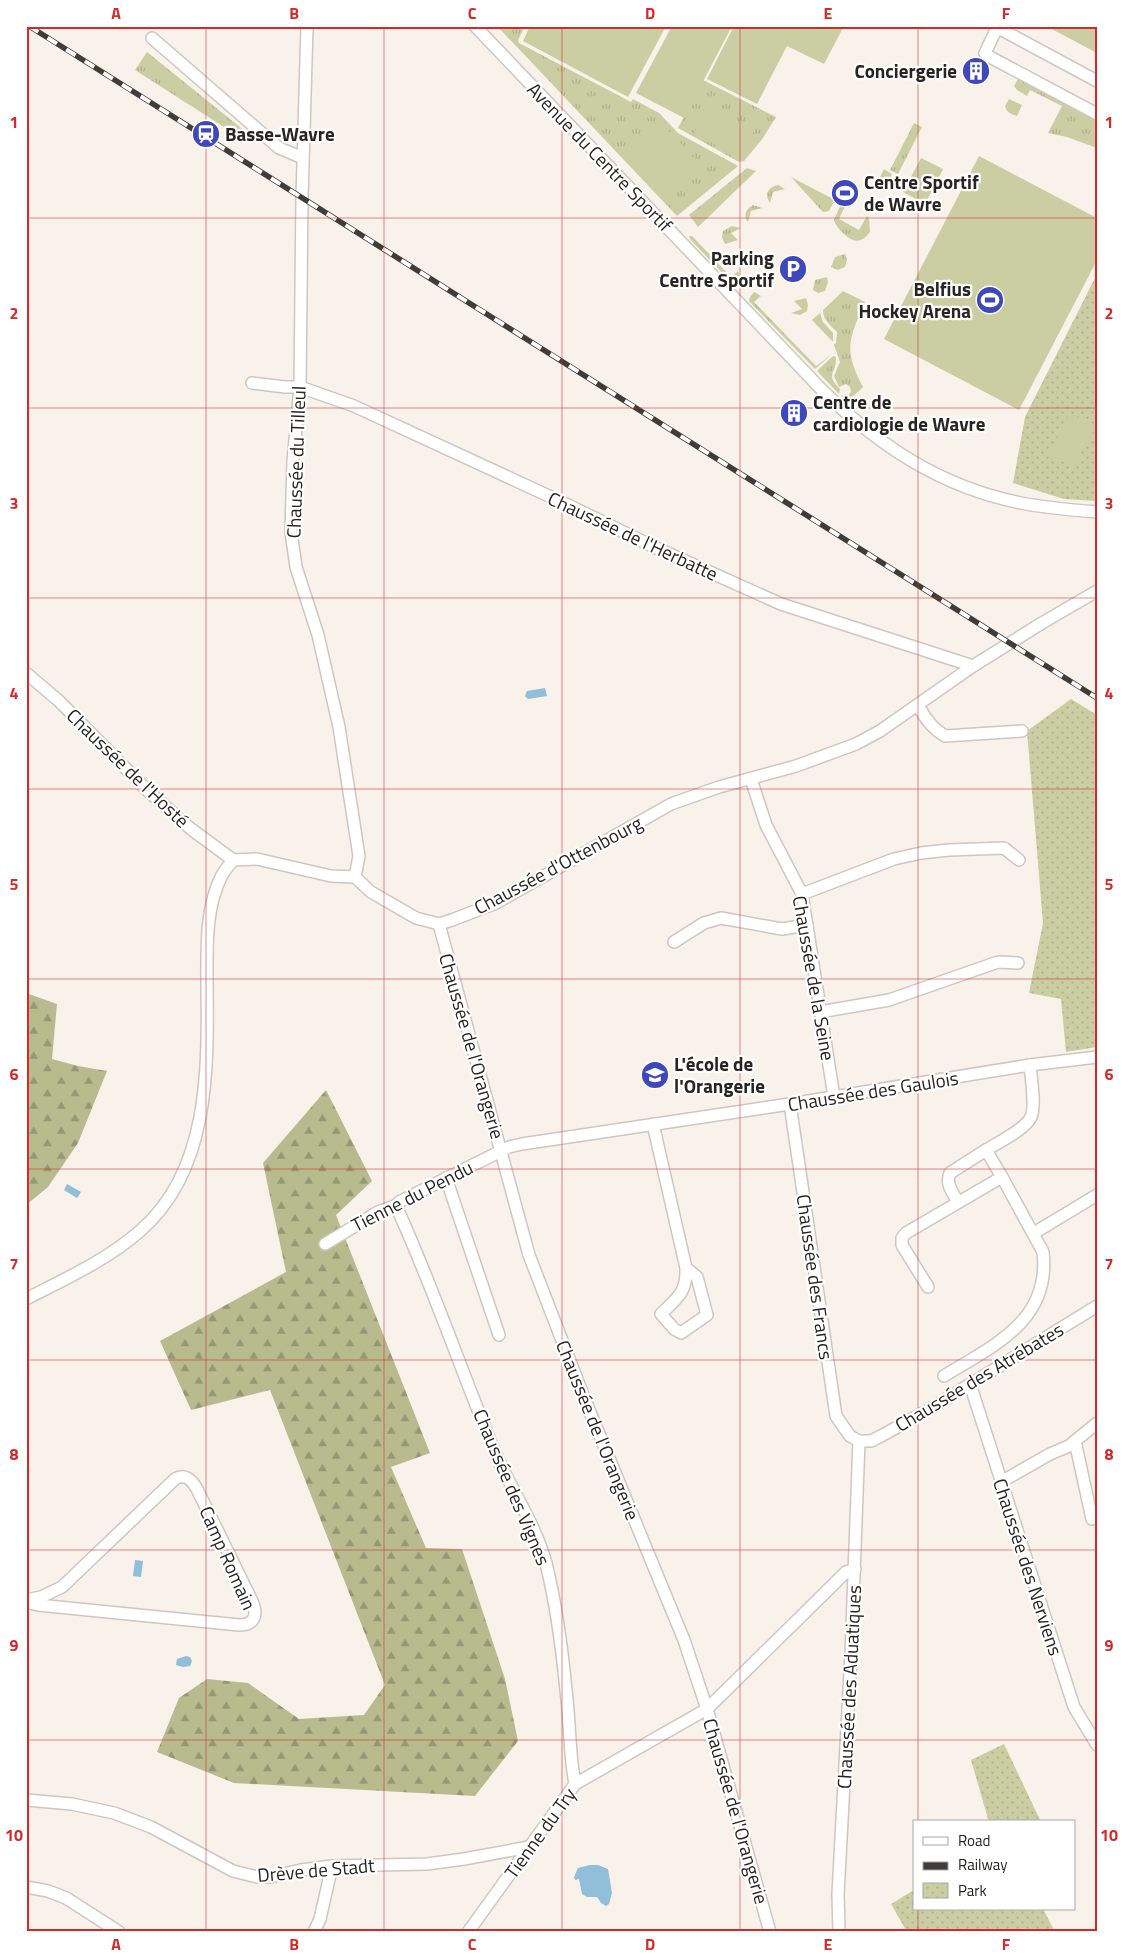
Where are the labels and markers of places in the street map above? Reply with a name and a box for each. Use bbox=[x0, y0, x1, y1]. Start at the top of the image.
place label: Conciergerie bbox=[855, 56, 957, 85]
building icon: Conciergerie bbox=[961, 56, 991, 86]
station icon: Basse-Wavre bbox=[191, 119, 221, 149]
place label: Basse-Wavre bbox=[225, 119, 335, 148]
place label: Centre Sportif de Wavre bbox=[864, 167, 979, 218]
sports icon: Centre Sportif de Wavre bbox=[830, 178, 860, 208]
place label: Parking Centre Sportif bbox=[659, 243, 774, 294]
parking icon: Parking Centre Sportif bbox=[778, 254, 808, 284]
place label: Belfius Hockey Arena bbox=[858, 274, 971, 325]
sports icon: Belfius Hockey Arena bbox=[975, 285, 1005, 315]
place label: Centre de cardiologie de Wavre bbox=[813, 387, 986, 438]
building icon: Centre de cardiologie de Wavre bbox=[779, 398, 809, 428]
place label: L'école de l'Orangerie bbox=[674, 1049, 765, 1100]
school or university icon: L'école de l'Orangerie bbox=[640, 1060, 670, 1090]

